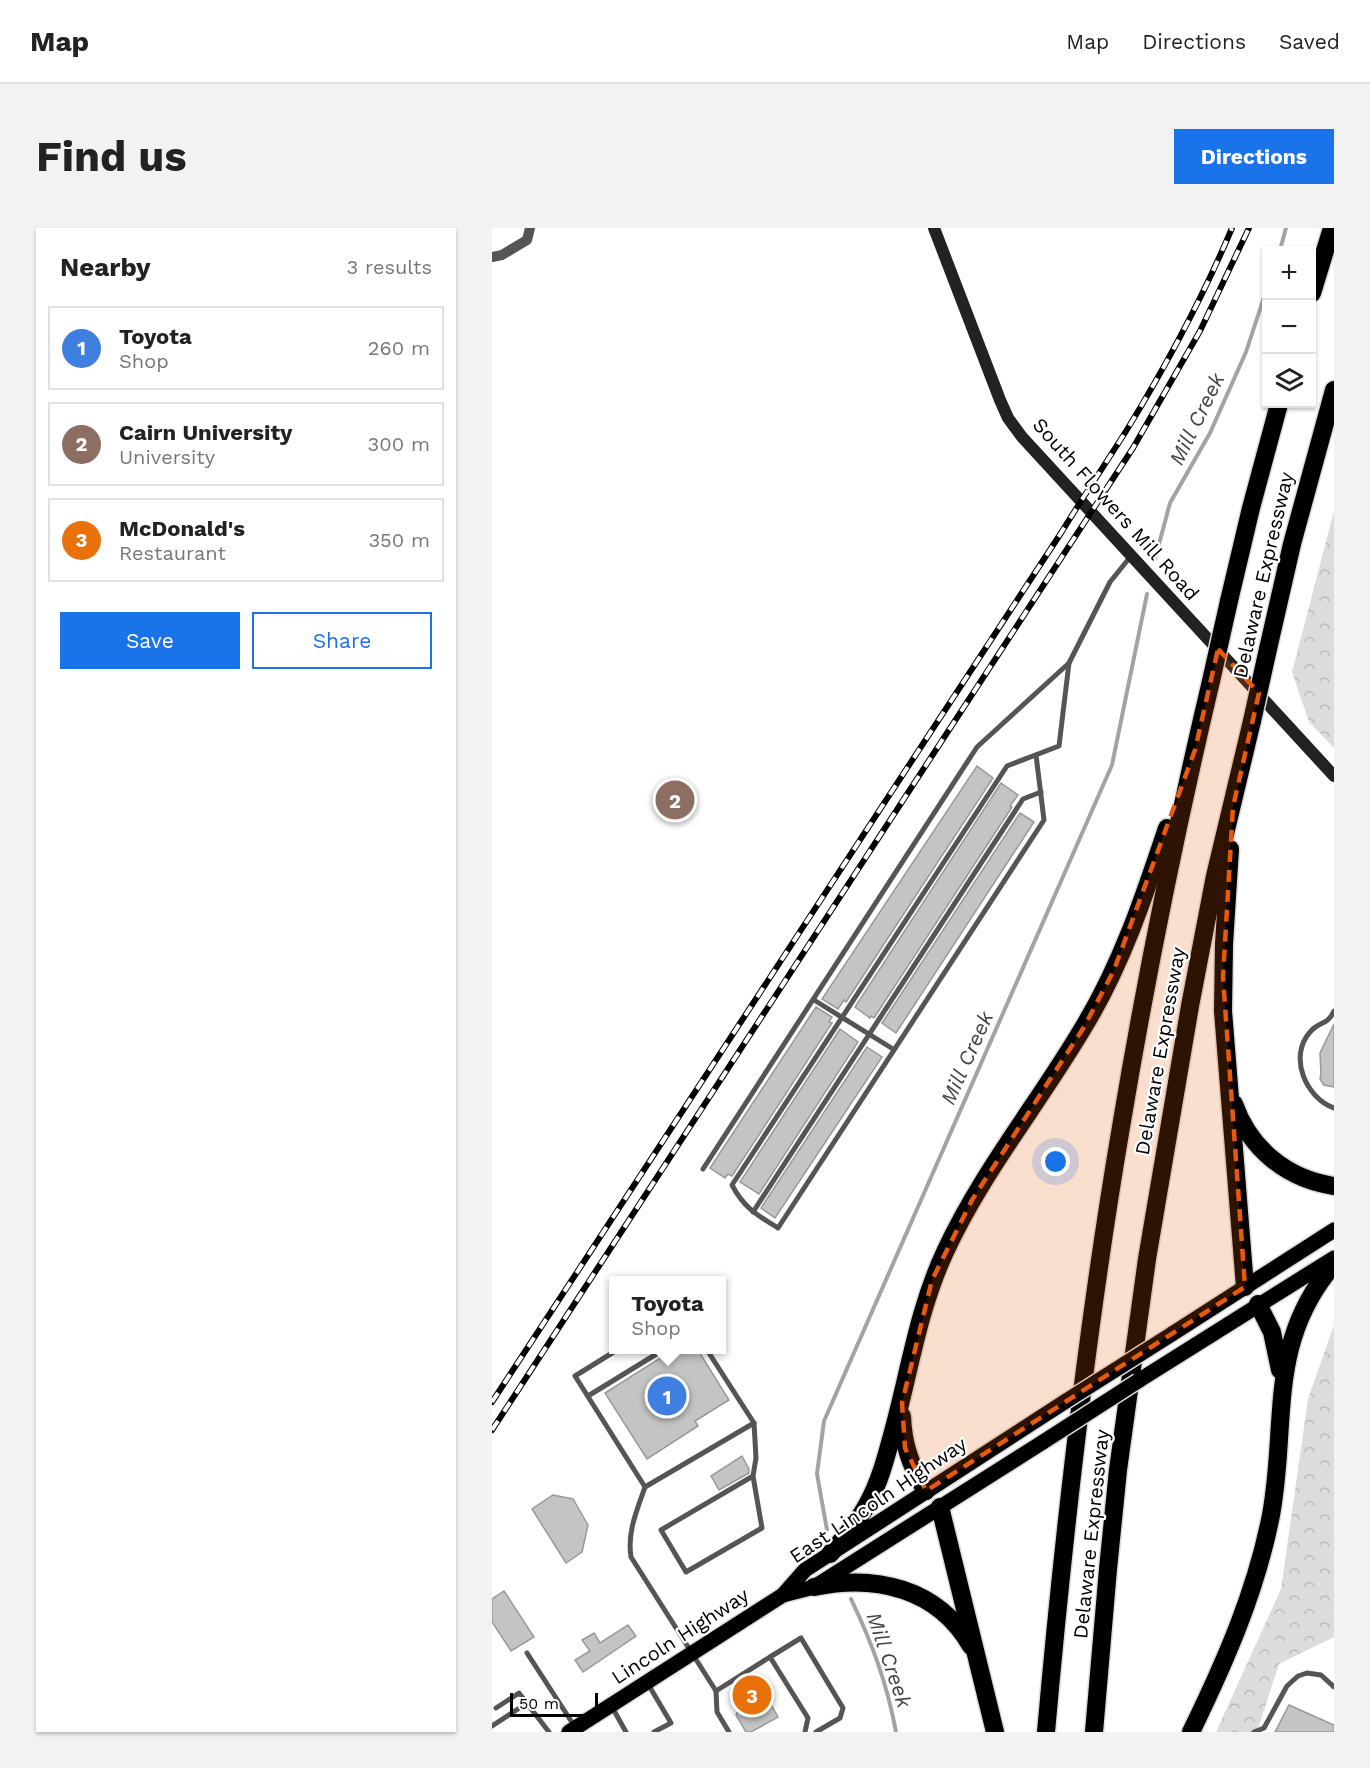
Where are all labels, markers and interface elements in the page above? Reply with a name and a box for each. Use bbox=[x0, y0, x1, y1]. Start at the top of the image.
text: Map bbox=[30, 25, 89, 58]
text: Map bbox=[1066, 29, 1109, 54]
text: Directions bbox=[1142, 29, 1246, 54]
text: Saved bbox=[1279, 29, 1340, 54]
button: Directions bbox=[1174, 129, 1334, 184]
text: Find us bbox=[36, 132, 187, 181]
map controls bbox=[1262, 246, 1316, 408]
button: + bbox=[1262, 246, 1316, 300]
text: Nearby bbox=[60, 252, 151, 282]
text: 3 results bbox=[347, 255, 432, 279]
button: − bbox=[1262, 300, 1316, 354]
text: Toyota bbox=[119, 324, 192, 349]
text: 1 bbox=[77, 336, 86, 360]
text: 260 m bbox=[368, 336, 430, 360]
text: Shop bbox=[119, 349, 169, 373]
button: layers bbox=[1262, 354, 1316, 408]
water label: Mill Creek bbox=[1164, 368, 1230, 469]
street label: South Flowers Mill Road bbox=[1028, 413, 1204, 605]
text: Cairn University bbox=[119, 420, 292, 445]
text: 2 bbox=[76, 432, 87, 456]
text: 300 m bbox=[368, 432, 430, 456]
text: University bbox=[119, 445, 215, 469]
street label: Delaware Expressway bbox=[1228, 469, 1299, 680]
text: McDonald's bbox=[119, 516, 245, 541]
text: 3 bbox=[76, 528, 87, 552]
text: 350 m bbox=[368, 528, 430, 552]
text: Restaurant bbox=[119, 541, 226, 565]
button: Save bbox=[60, 612, 240, 669]
button: Share bbox=[252, 612, 432, 669]
pin: 2 bbox=[656, 778, 694, 822]
street label: Delaware Expressway bbox=[1130, 945, 1190, 1157]
water label: Mill Creek bbox=[935, 1007, 998, 1108]
your location bbox=[1041, 1147, 1070, 1176]
popup bbox=[609, 1276, 726, 1354]
text: Toyota bbox=[631, 1291, 704, 1316]
text: Shop bbox=[631, 1316, 681, 1340]
pin: 1 bbox=[648, 1374, 687, 1418]
street label: Delaware Expressway bbox=[1068, 1427, 1114, 1640]
street label: East Lincoln Highway bbox=[785, 1431, 972, 1568]
street label: Lincoln Highway bbox=[607, 1582, 754, 1689]
water label: Mill Creek bbox=[861, 1609, 918, 1711]
pin: 3 bbox=[732, 1672, 772, 1718]
scale bar bbox=[510, 1690, 598, 1718]
text: 50 m bbox=[519, 1694, 559, 1713]

